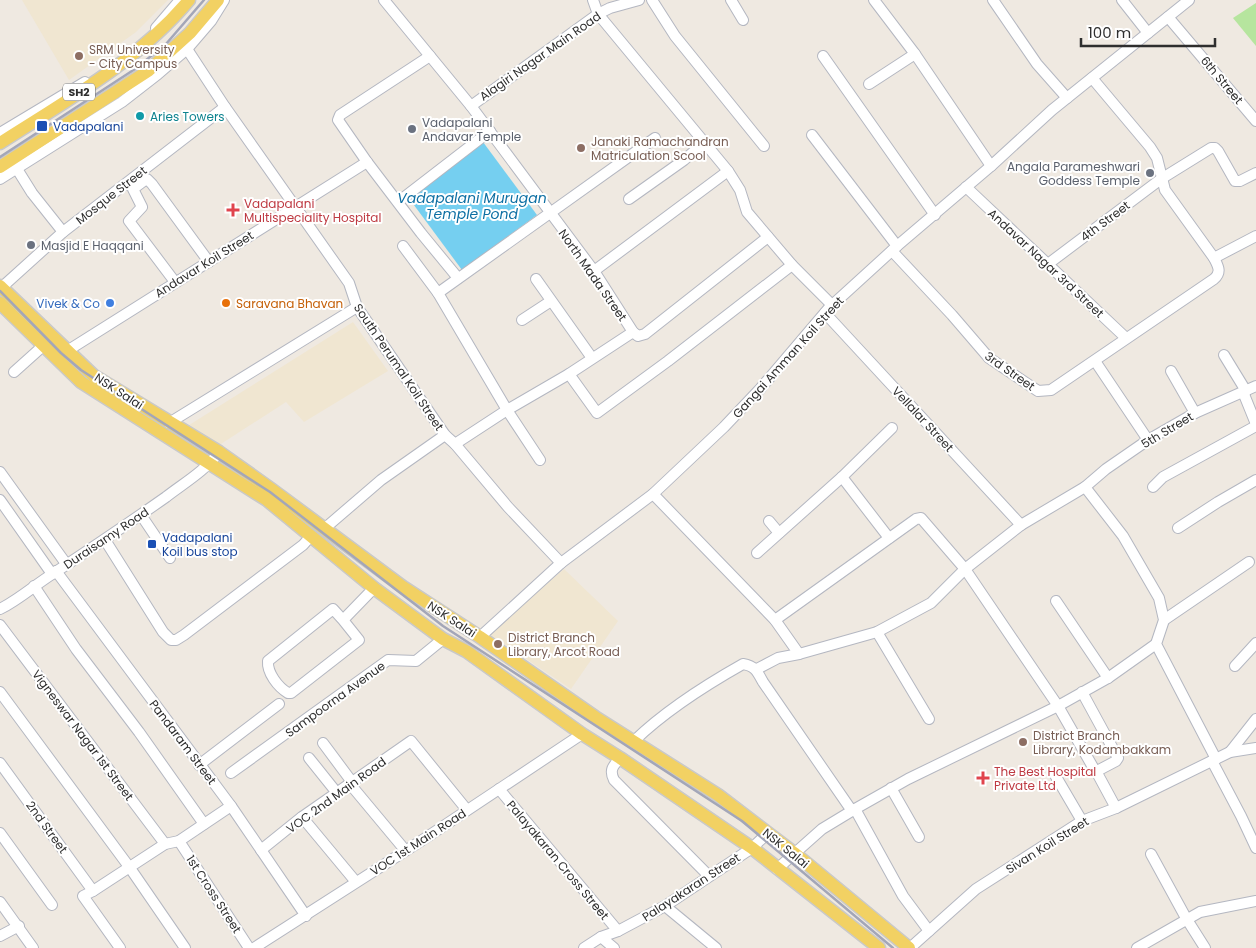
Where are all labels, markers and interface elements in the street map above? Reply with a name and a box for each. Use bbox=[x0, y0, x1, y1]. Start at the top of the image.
street label: Alagiri Nagar Main Road bbox=[476, 8, 604, 104]
scale bar bbox=[1081, 15, 1215, 47]
text: 100 m bbox=[1088, 22, 1131, 43]
place label: SRM University - City Campus bbox=[89, 41, 177, 72]
marker: SRM University - City Campus bbox=[73, 50, 85, 62]
street label: 6th Street bbox=[1197, 52, 1247, 108]
road number: SH2 bbox=[63, 84, 95, 100]
place label: Aries Towers bbox=[150, 108, 225, 125]
marker: Aries Towers bbox=[134, 110, 146, 122]
place label: Vadapalani Andavar Temple bbox=[422, 114, 521, 145]
place label: Vadapalani bbox=[53, 118, 123, 135]
marker: Vadapalani bbox=[35, 119, 49, 133]
marker: Vadapalani Andavar Temple bbox=[406, 123, 418, 135]
place label: Janaki Ramachandran Matriculation Scool bbox=[591, 133, 729, 164]
marker: Janaki Ramachandran Matriculation Scool bbox=[575, 142, 587, 154]
place label: Angala Parameshwari Goddess Temple bbox=[1007, 158, 1140, 189]
street label: Mosque Street bbox=[72, 162, 150, 228]
marker: Angala Parameshwari Goddess Temple bbox=[1144, 167, 1156, 179]
water label: Vadapalani Murugan Temple Pond bbox=[397, 188, 547, 224]
place label: Vadapalani Multispeciality Hospital bbox=[244, 195, 381, 226]
street label: 4th Street bbox=[1077, 197, 1133, 245]
marker: Vadapalani Multispeciality Hospital bbox=[226, 203, 240, 217]
street label: Andavar Nagar 3rd Street bbox=[984, 205, 1108, 321]
street label: North Mada Street bbox=[555, 226, 631, 324]
street label: Andavar Koil Street bbox=[151, 227, 257, 301]
place label: Masjid E Haqqani bbox=[41, 237, 144, 254]
marker: Masjid E Haqqani bbox=[25, 239, 37, 251]
street label: Gangai Amman Koil Street bbox=[729, 292, 847, 422]
place label: Vivek & Co bbox=[36, 295, 100, 312]
place label: Saravana Bhavan bbox=[236, 295, 343, 312]
marker: Vivek & Co bbox=[104, 297, 116, 309]
marker: Saravana Bhavan bbox=[220, 297, 232, 309]
street label: South Perumal Koil Street bbox=[350, 300, 448, 434]
street label: 3rd Street bbox=[981, 347, 1039, 395]
street label: NSK Salai bbox=[91, 369, 147, 413]
street label: Vellalar Street bbox=[888, 383, 958, 455]
street label: 5th Street bbox=[1138, 408, 1196, 452]
street label: Duraisamy Road bbox=[60, 503, 152, 573]
place label: Vadapalani Koil bus stop bbox=[162, 529, 238, 560]
marker: Vadapalani Koil bus stop bbox=[146, 538, 158, 550]
street label: NSK Salai bbox=[424, 597, 480, 641]
place label: District Branch Library, Arcot Road bbox=[508, 629, 620, 660]
marker: District Branch Library, Arcot Road bbox=[492, 638, 504, 650]
street label: Sampoorna Avenue bbox=[282, 657, 388, 741]
street label: Vigneswar Nagar 1st Street bbox=[28, 666, 138, 804]
street label: Pandaram Street bbox=[145, 696, 221, 788]
place label: District Branch Library, Kodambakkam bbox=[1033, 727, 1171, 758]
marker: District Branch Library, Kodambakkam bbox=[1017, 736, 1029, 748]
street label: VOC 2nd Main Road bbox=[283, 753, 389, 837]
place label: The Best Hospital Private Ltd bbox=[994, 763, 1096, 794]
marker: The Best Hospital Private Ltd bbox=[976, 771, 990, 785]
street label: 2nd Street bbox=[22, 797, 72, 857]
street label: Palayakaran Cross Street bbox=[503, 797, 613, 923]
street label: VOC 1st Main Road bbox=[367, 805, 469, 879]
street label: Sivan Koil Street bbox=[1002, 813, 1092, 877]
street label: NSK Salai bbox=[759, 824, 813, 872]
street label: Palayakaran Street bbox=[639, 849, 743, 925]
street label: 1st Cross Street bbox=[182, 852, 246, 936]

